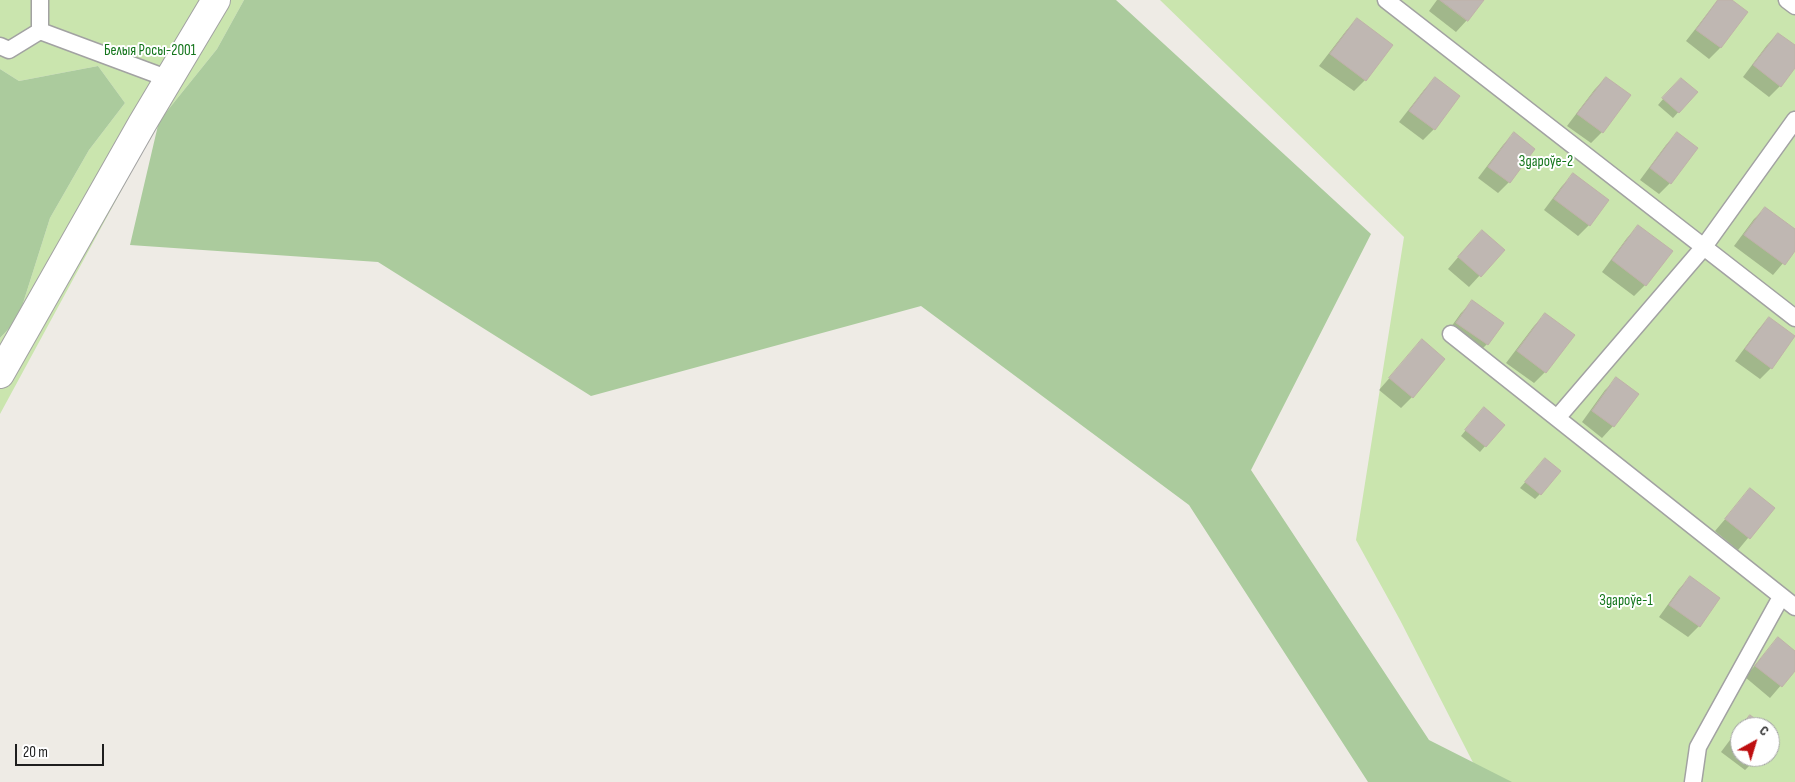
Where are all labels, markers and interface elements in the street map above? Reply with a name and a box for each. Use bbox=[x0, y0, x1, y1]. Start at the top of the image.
park label: Белыя Росы-2001 bbox=[104, 42, 196, 60]
park label: Здароўе-2 bbox=[1519, 153, 1573, 171]
park label: Здароўе-1 bbox=[1599, 592, 1653, 610]
north arrow bbox=[1730, 717, 1780, 767]
text: С bbox=[1756, 722, 1772, 740]
scale bar bbox=[18, 734, 106, 766]
text: 20 m bbox=[23, 743, 48, 762]

